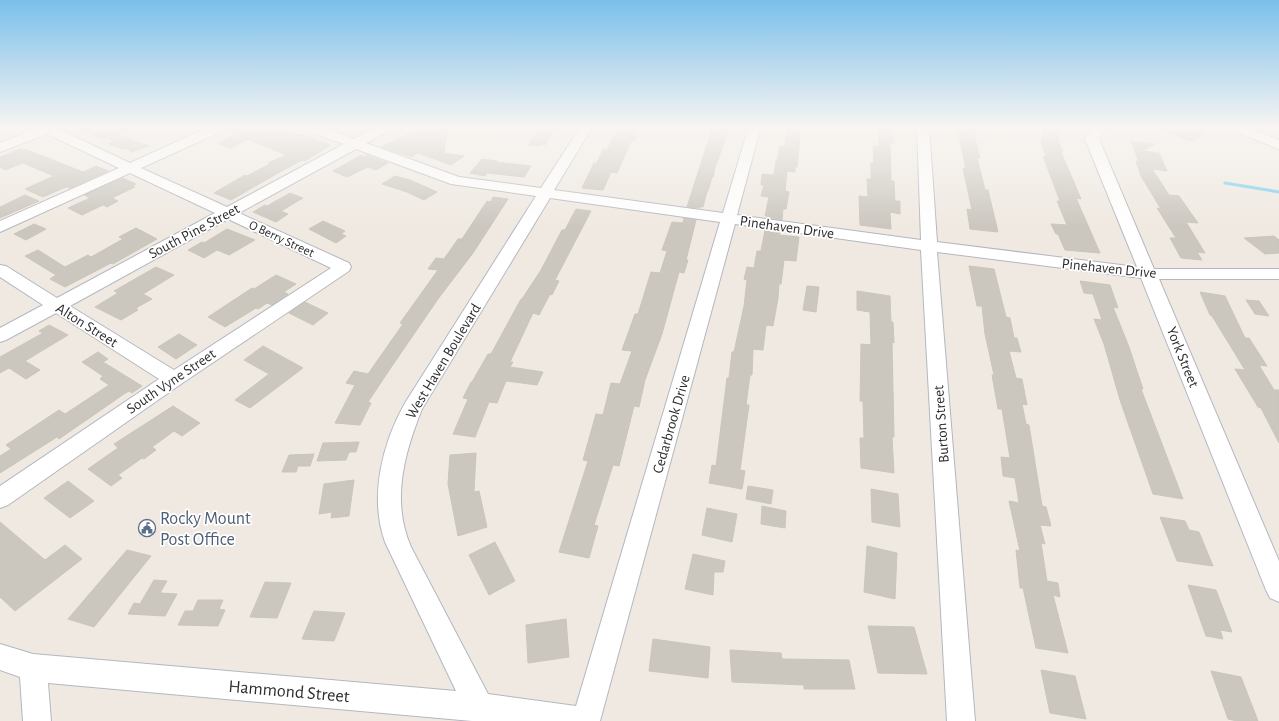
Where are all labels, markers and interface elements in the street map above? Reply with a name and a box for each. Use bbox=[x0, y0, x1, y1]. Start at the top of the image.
street label: South Pine Street bbox=[146, 201, 242, 262]
street label: Pinehaven Drive bbox=[739, 213, 835, 242]
street label: O Berry Street bbox=[247, 219, 316, 260]
street label: Pinehaven Drive bbox=[1061, 256, 1157, 281]
street label: Alton Street bbox=[53, 301, 120, 350]
street label: West Haven Boulevard bbox=[403, 301, 484, 421]
street label: York Street bbox=[1164, 325, 1201, 390]
street label: South Vyne Street bbox=[124, 346, 219, 417]
street label: Cedarbrook Drive bbox=[650, 373, 693, 475]
street label: Burton Street bbox=[931, 384, 952, 463]
place label: Rocky Mount Post Office bbox=[160, 510, 251, 549]
public building icon: Rocky Mount Post Office bbox=[137, 518, 157, 538]
street label: Hammond Street bbox=[228, 678, 350, 706]

